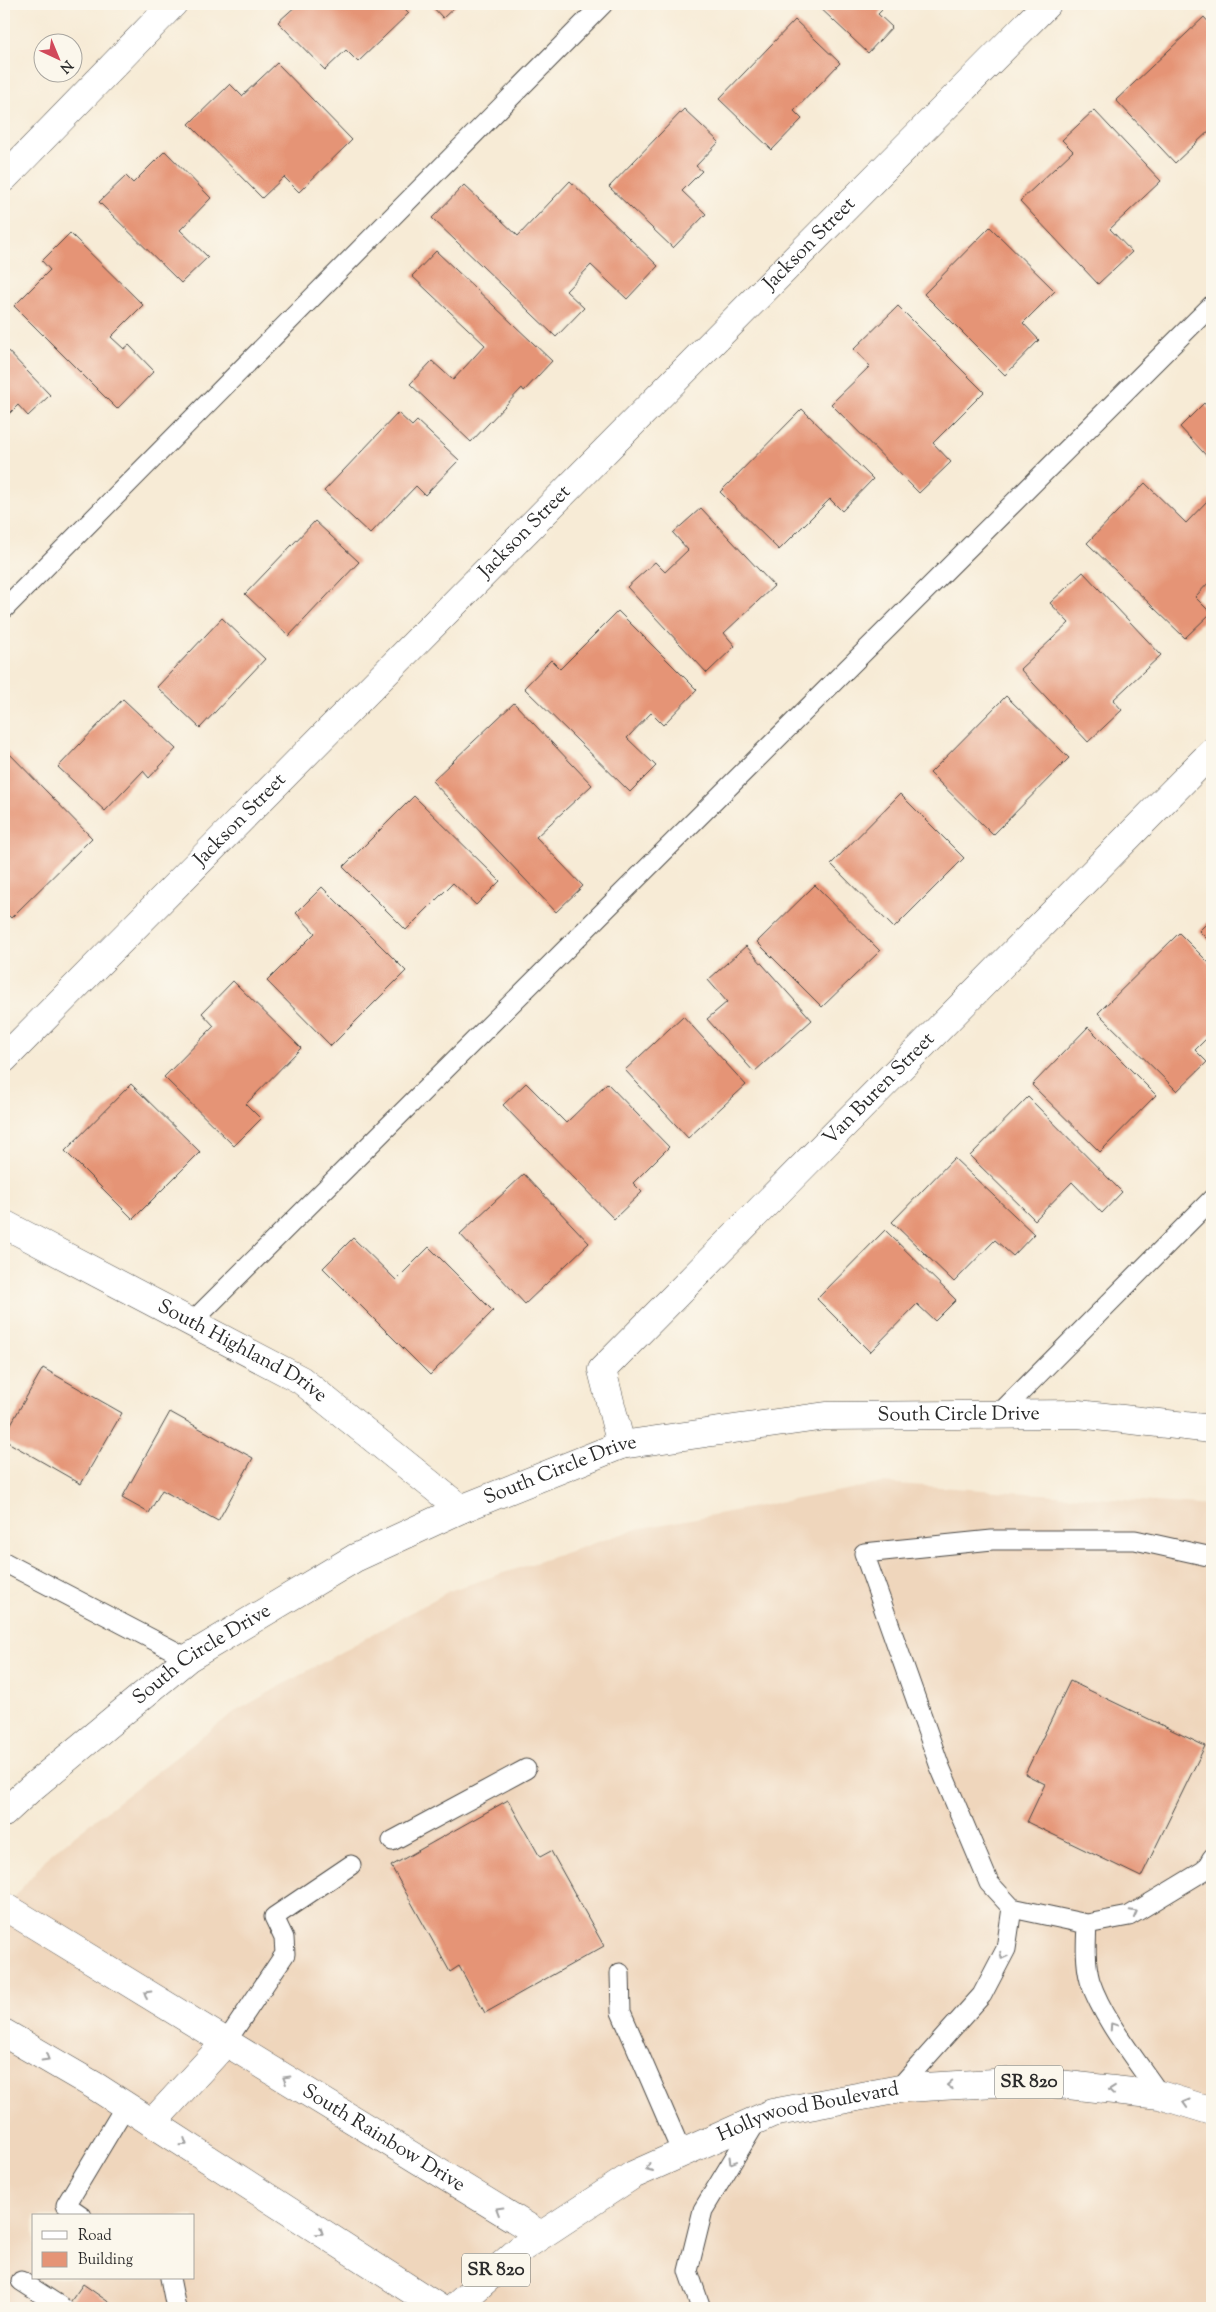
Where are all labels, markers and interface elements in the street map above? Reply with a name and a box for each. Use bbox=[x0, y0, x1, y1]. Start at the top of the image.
north arrow bbox=[32, 32, 82, 82]
text: N bbox=[55, 55, 77, 77]
street label: Jackson Street bbox=[756, 191, 863, 298]
street label: Jackson Street bbox=[471, 479, 578, 586]
street label: Jackson Street bbox=[187, 767, 293, 874]
street label: Van Buren Street bbox=[817, 1026, 942, 1152]
street label: South Highland Drive bbox=[152, 1292, 333, 1410]
street label: South Circle Drive bbox=[877, 1400, 1040, 1430]
street label: South Circle Drive bbox=[480, 1428, 639, 1513]
street label: South Circle Drive bbox=[127, 1597, 277, 1712]
one-way arrow bbox=[1129, 1909, 1138, 1919]
one-way arrow bbox=[999, 1951, 1009, 1960]
one-way arrow bbox=[144, 1991, 153, 2001]
one-way arrow bbox=[1110, 2022, 1120, 2031]
one-way arrow bbox=[41, 2051, 50, 2061]
road number: SR 820 bbox=[995, 2066, 1063, 2098]
street label: Hollywood Boulevard bbox=[713, 2075, 901, 2150]
one-way arrow bbox=[282, 2076, 291, 2086]
street label: South Rainbow Drive bbox=[296, 2077, 471, 2200]
one-way arrow bbox=[946, 2080, 954, 2091]
one-way arrow bbox=[1108, 2085, 1116, 2096]
one-way arrow bbox=[1183, 2098, 1191, 2108]
one-way arrow bbox=[179, 2137, 188, 2147]
one-way arrow bbox=[729, 2156, 739, 2165]
one-way arrow bbox=[645, 2161, 654, 2172]
one-way arrow bbox=[496, 2206, 505, 2216]
legend bbox=[32, 2214, 195, 2280]
one-way arrow bbox=[315, 2225, 324, 2235]
text: Road bbox=[78, 2226, 112, 2247]
text: Building bbox=[78, 2250, 133, 2271]
road number: SR 820 bbox=[462, 2254, 530, 2286]

